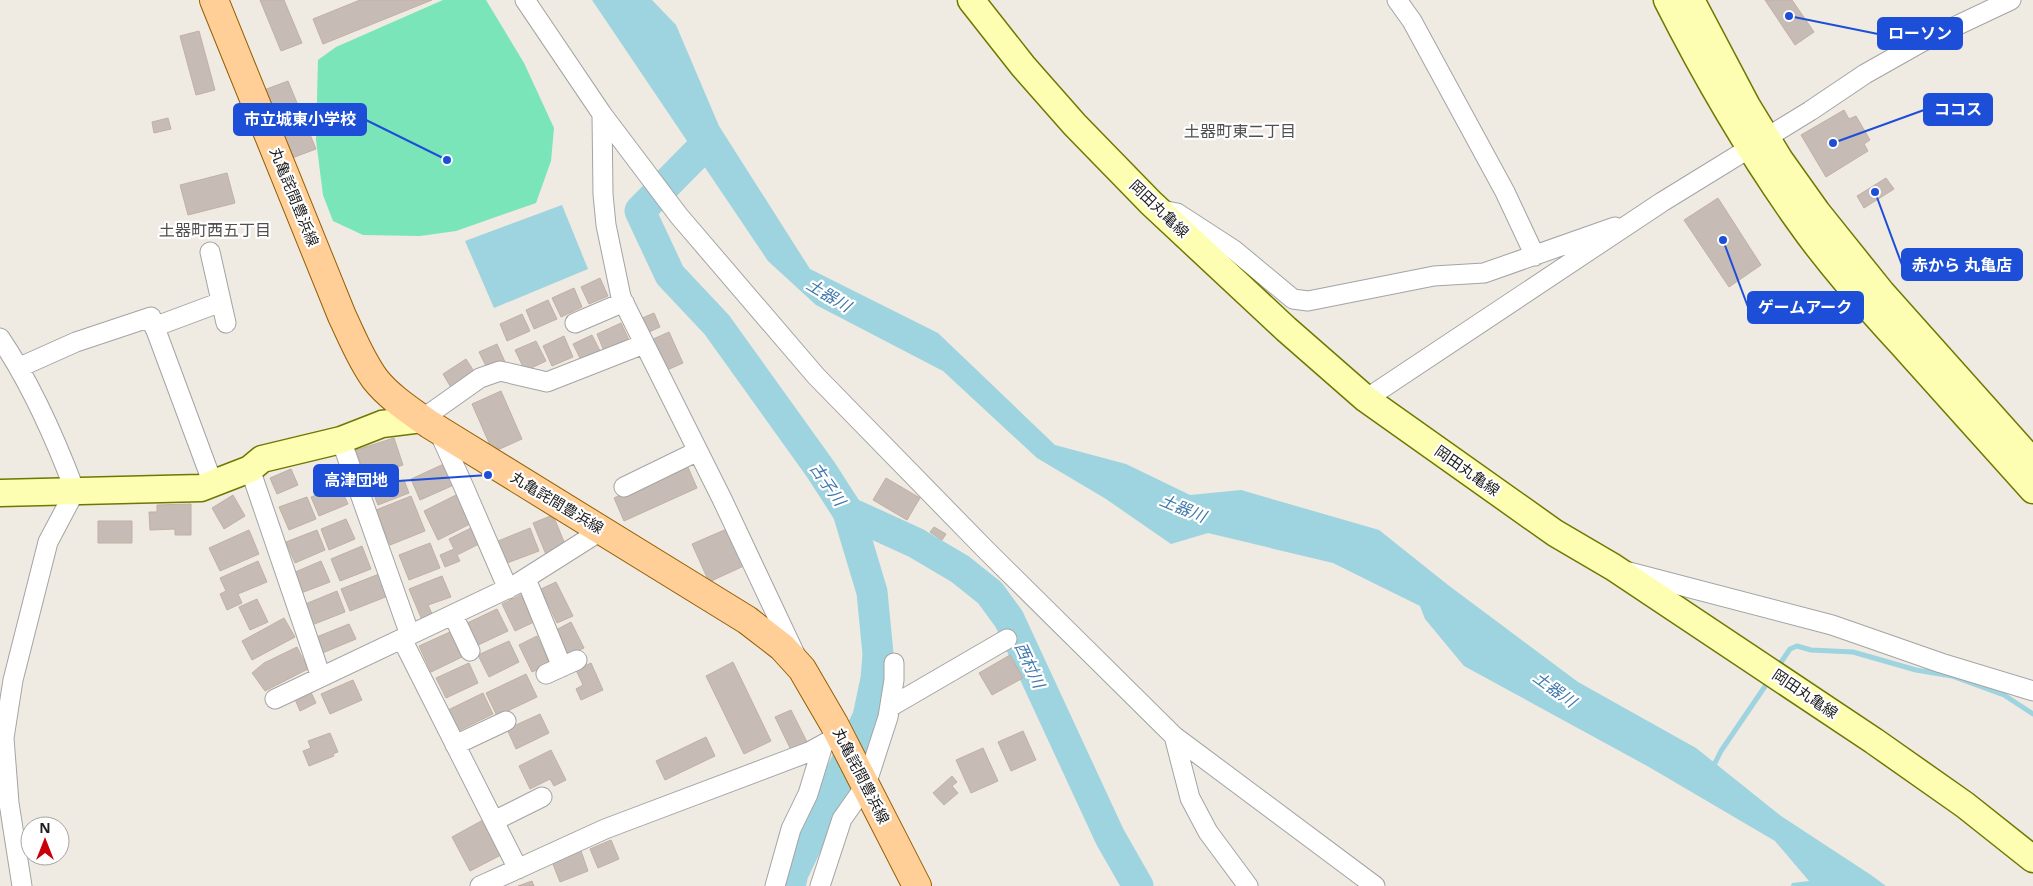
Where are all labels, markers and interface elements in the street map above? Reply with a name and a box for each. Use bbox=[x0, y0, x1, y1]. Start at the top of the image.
callout: ローソン bbox=[1878, 18, 1962, 49]
text: ローソン bbox=[1888, 22, 1952, 44]
callout: ココス bbox=[1924, 94, 1992, 125]
text: ココス bbox=[1934, 98, 1982, 120]
callout: 市立城東小学校 bbox=[234, 104, 366, 135]
text: 市立城東小学校 bbox=[244, 108, 356, 130]
district label: 土器町東二丁目 bbox=[1184, 120, 1296, 142]
street label: 丸亀詫間豊浜線 bbox=[266, 144, 324, 249]
street label: 岡田丸亀線 bbox=[1126, 175, 1194, 242]
district label: 土器町西五丁目 bbox=[159, 219, 271, 241]
callout: 赤から 丸亀店 bbox=[1902, 249, 2022, 280]
text: 赤から 丸亀店 bbox=[1912, 254, 2012, 276]
water label: 土器川 bbox=[803, 273, 857, 318]
callout: ゲームアーク bbox=[1748, 292, 1863, 323]
text: ゲームアーク bbox=[1758, 296, 1852, 318]
street label: 岡田丸亀線 bbox=[1431, 440, 1504, 500]
water label: 古子川 bbox=[805, 458, 852, 512]
callout: 高津団地 bbox=[314, 465, 398, 496]
street label: 丸亀詫間豊浜線 bbox=[507, 467, 608, 538]
text: 高津団地 bbox=[324, 469, 388, 491]
water label: 土器川 bbox=[1157, 489, 1211, 528]
water label: 西村川 bbox=[1010, 639, 1051, 693]
street label: 岡田丸亀線 bbox=[1769, 664, 1842, 722]
water label: 土器川 bbox=[1529, 666, 1582, 713]
street label: 丸亀詫間豊浜線 bbox=[829, 724, 895, 827]
north arrow bbox=[20, 816, 70, 866]
text: N bbox=[39, 818, 51, 837]

